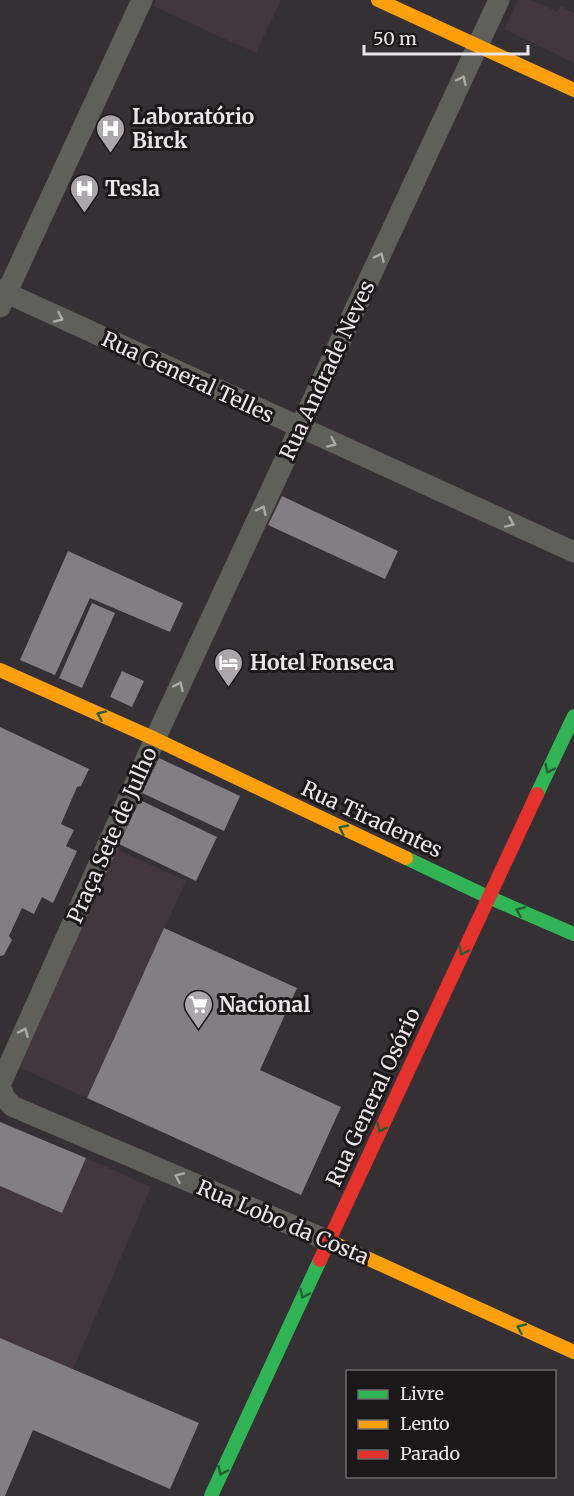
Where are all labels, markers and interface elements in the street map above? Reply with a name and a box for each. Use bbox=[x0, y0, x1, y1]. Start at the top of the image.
scale bar bbox=[364, 18, 528, 56]
text: 50 m bbox=[373, 27, 417, 50]
one-way arrow bbox=[454, 75, 466, 86]
place label: Laboratório Birck bbox=[132, 103, 254, 154]
hospital icon: Laboratório Birck bbox=[95, 112, 127, 154]
hospital icon: Tesla bbox=[68, 172, 100, 214]
place label: Tesla bbox=[105, 175, 160, 202]
one-way arrow bbox=[373, 252, 385, 263]
street label: Rua Andrade Neves bbox=[274, 276, 380, 464]
one-way arrow bbox=[53, 310, 64, 322]
street label: Rua General Telles bbox=[98, 325, 278, 429]
one-way arrow bbox=[326, 436, 337, 448]
one-way arrow bbox=[255, 505, 267, 516]
one-way arrow bbox=[504, 515, 515, 527]
hotel icon: Hotel Fonseca bbox=[213, 646, 245, 688]
place label: Hotel Fonseca bbox=[250, 649, 395, 676]
one-way arrow bbox=[172, 682, 184, 693]
one-way arrow bbox=[97, 710, 108, 722]
street label: Praça Sete de Julho bbox=[61, 743, 163, 927]
one-way arrow bbox=[544, 763, 556, 774]
street label: Rua Tiradentes bbox=[297, 775, 447, 863]
one-way arrow bbox=[339, 824, 350, 836]
one-way arrow bbox=[515, 906, 526, 918]
one-way arrow bbox=[459, 944, 471, 955]
supermarket icon: Nacional bbox=[182, 988, 214, 1030]
place label: Nacional bbox=[219, 991, 310, 1018]
street label: Rua General Osório bbox=[320, 1004, 426, 1190]
one-way arrow bbox=[17, 1027, 29, 1038]
one-way arrow bbox=[377, 1121, 389, 1132]
one-way arrow bbox=[174, 1172, 185, 1184]
street label: Rua Lobo da Costa bbox=[193, 1174, 373, 1270]
one-way arrow bbox=[300, 1288, 312, 1299]
one-way arrow bbox=[516, 1323, 527, 1335]
legend bbox=[346, 1370, 556, 1478]
text: Livre bbox=[400, 1382, 444, 1405]
text: Lento bbox=[400, 1412, 450, 1435]
text: Parado bbox=[400, 1442, 460, 1465]
one-way arrow bbox=[218, 1465, 230, 1476]

